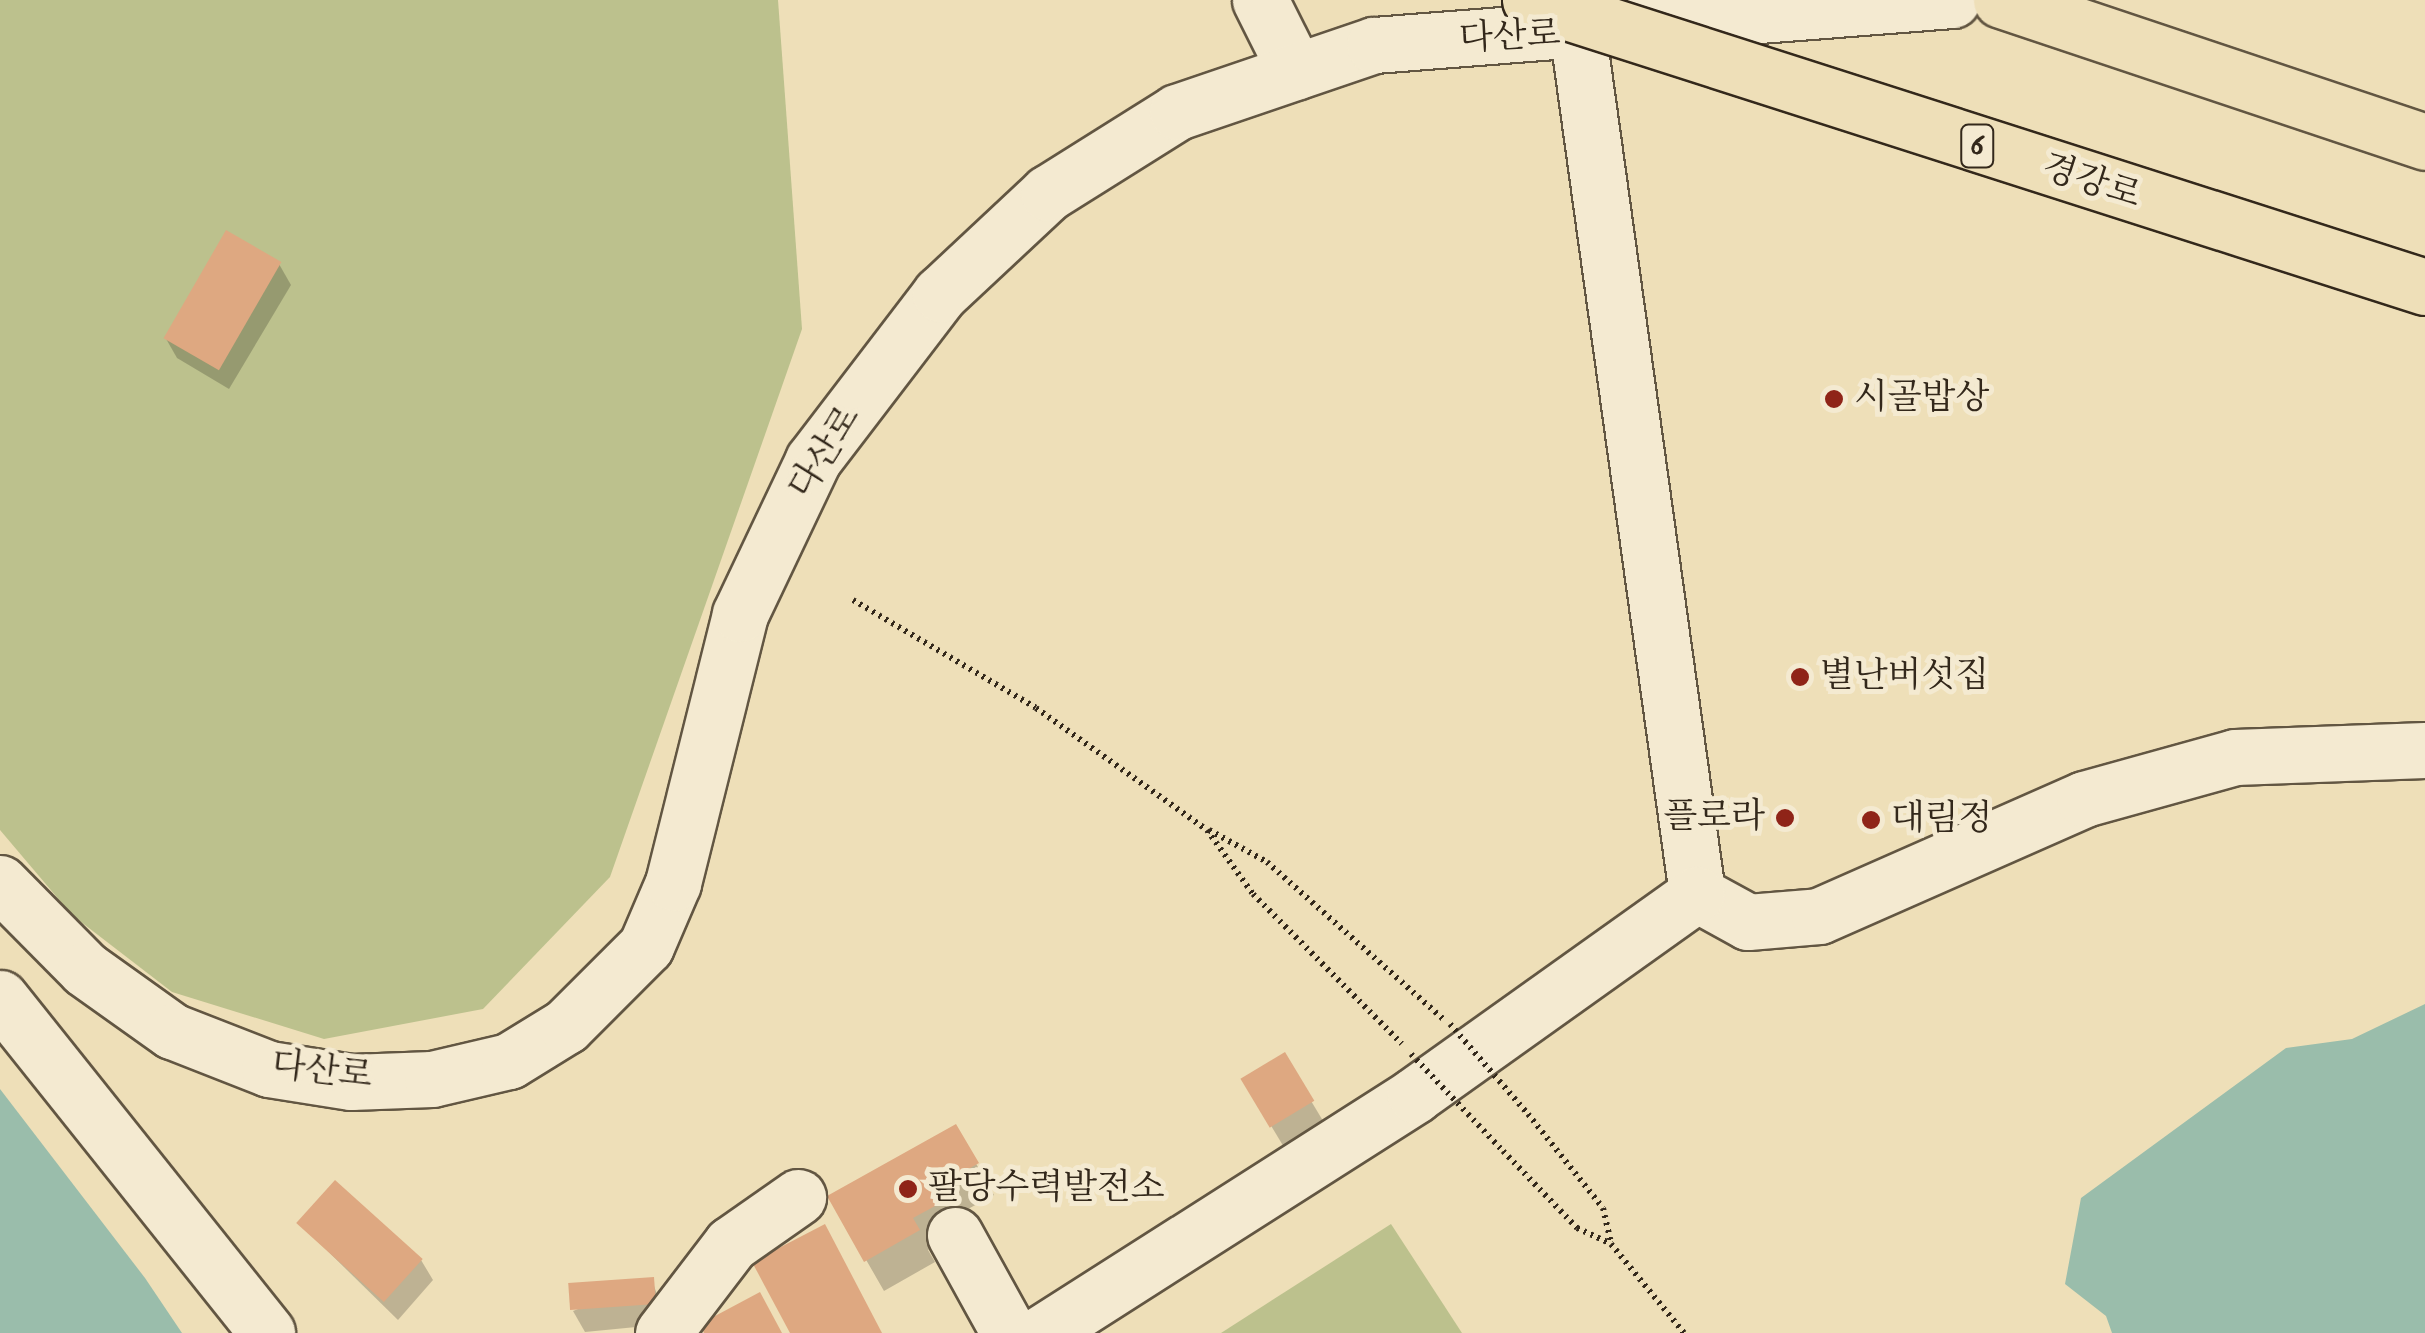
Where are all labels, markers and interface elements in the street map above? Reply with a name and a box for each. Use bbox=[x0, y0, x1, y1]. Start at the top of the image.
street label: 다산로 bbox=[1458, 14, 1562, 62]
road number: 6 bbox=[1960, 119, 1994, 173]
street label: 경강로 bbox=[2036, 147, 2146, 219]
place label: 시골밥상 bbox=[1854, 378, 1989, 420]
marker: 시골밥상 bbox=[1823, 388, 1845, 410]
street label: 다산로 bbox=[781, 399, 871, 507]
place label: 별난버섯집 bbox=[1820, 656, 1989, 698]
marker: 별난버섯집 bbox=[1789, 666, 1811, 688]
place label: 플로라 bbox=[1664, 797, 1765, 839]
place label: 대림정 bbox=[1891, 799, 1992, 841]
marker: 플로라 bbox=[1774, 807, 1796, 829]
marker: 대림정 bbox=[1860, 809, 1882, 831]
street label: 다산로 bbox=[269, 1045, 375, 1099]
place label: 팔당수력발전소 bbox=[928, 1168, 1165, 1210]
marker: 팔당수력발전소 bbox=[897, 1178, 919, 1200]

